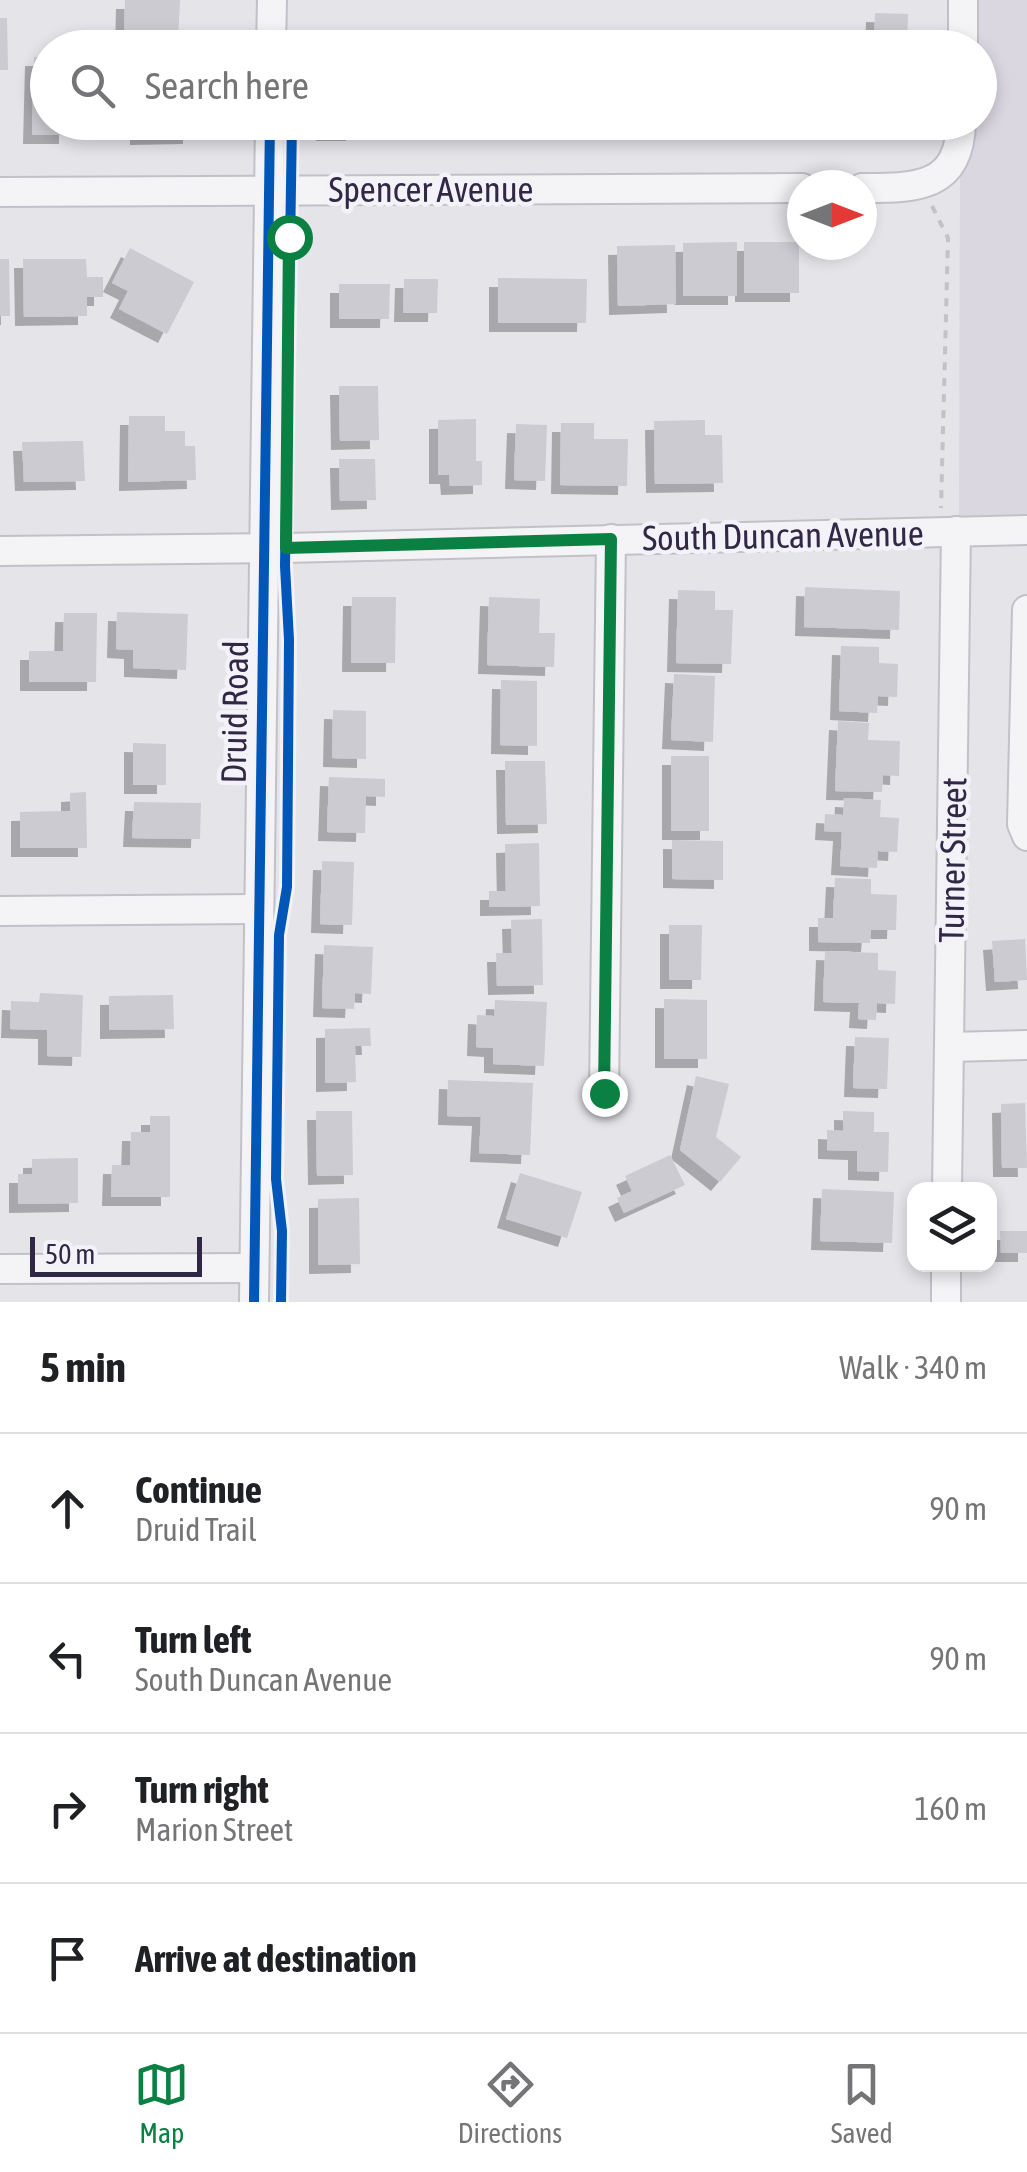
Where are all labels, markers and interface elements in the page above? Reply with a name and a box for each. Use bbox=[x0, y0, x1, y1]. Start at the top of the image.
search box bbox=[30, 30, 997, 140]
icon: search bbox=[65, 58, 120, 113]
text: Search here bbox=[145, 64, 309, 107]
street label: Spencer Avenue bbox=[329, 169, 534, 209]
north arrow bbox=[787, 170, 877, 260]
route start bbox=[267, 215, 313, 261]
street label: South Duncan Avenue bbox=[642, 513, 924, 557]
street label: Druid Road bbox=[213, 640, 255, 784]
street label: Turner Street bbox=[931, 777, 973, 943]
route end bbox=[582, 1071, 628, 1117]
map controls bbox=[907, 1182, 997, 1272]
button: layers bbox=[907, 1182, 997, 1272]
scale bar bbox=[30, 1232, 202, 1276]
text: 50 m bbox=[45, 1238, 95, 1270]
text: 5 min bbox=[40, 1343, 126, 1391]
text: Walk · 340 m bbox=[839, 1349, 987, 1386]
text: Continue bbox=[135, 1468, 262, 1511]
icon: ahead bbox=[40, 1481, 95, 1536]
text: 90 m bbox=[929, 1490, 987, 1527]
text: Druid Trail bbox=[135, 1511, 256, 1548]
text: Turn left bbox=[135, 1618, 251, 1661]
icon: left bbox=[40, 1631, 95, 1686]
text: 90 m bbox=[929, 1640, 987, 1677]
text: South Duncan Avenue bbox=[135, 1661, 392, 1698]
text: Turn right bbox=[135, 1768, 269, 1811]
icon: right bbox=[40, 1781, 95, 1836]
text: 160 m bbox=[914, 1790, 987, 1827]
text: Marion Street bbox=[135, 1811, 293, 1848]
icon: arrive bbox=[40, 1931, 95, 1986]
text: Arrive at destination bbox=[135, 1937, 417, 1980]
tab: Map bbox=[134, 2057, 189, 2149]
tab: Directions bbox=[458, 2057, 562, 2149]
tab: Saved bbox=[831, 2057, 893, 2149]

